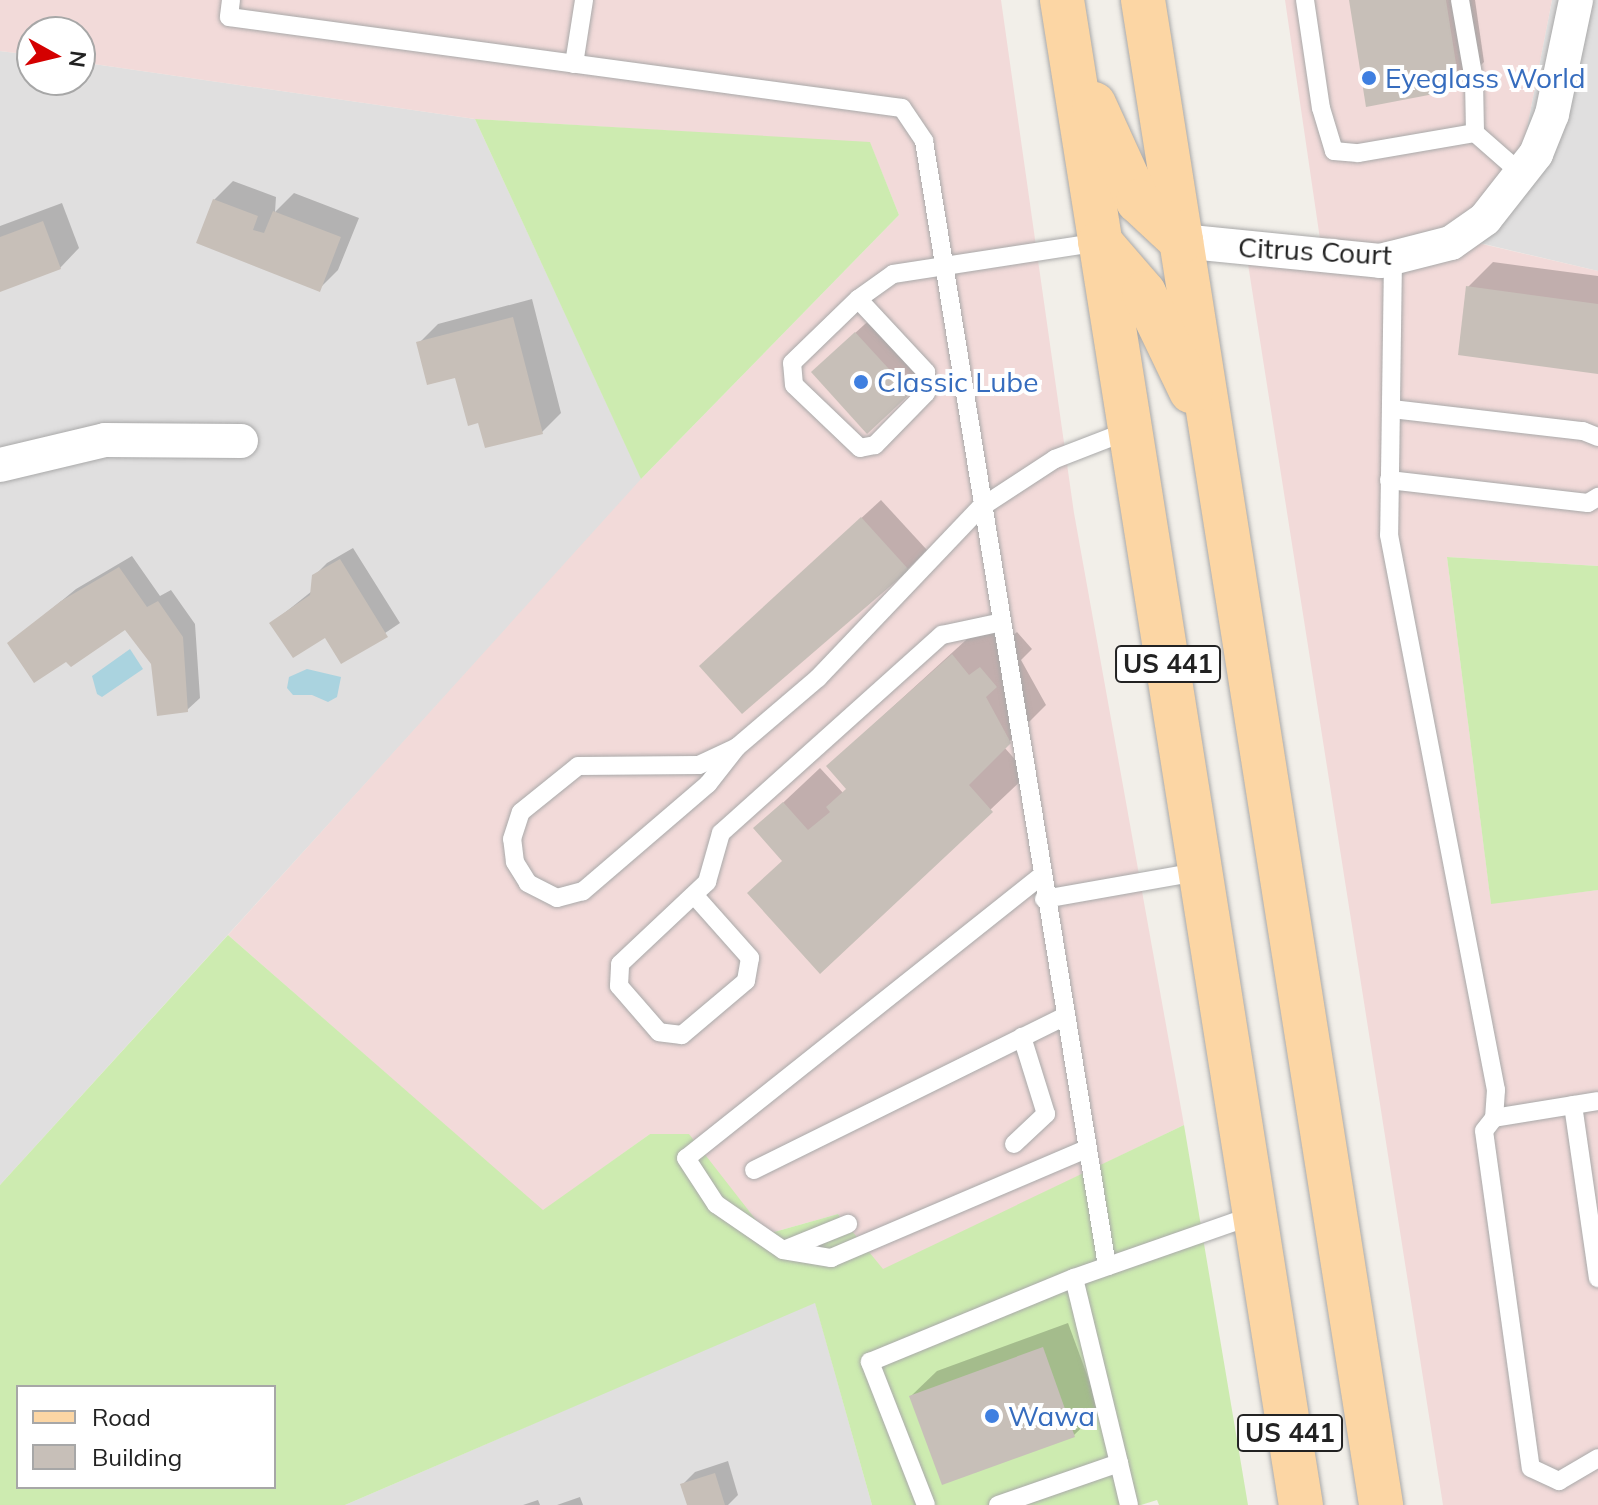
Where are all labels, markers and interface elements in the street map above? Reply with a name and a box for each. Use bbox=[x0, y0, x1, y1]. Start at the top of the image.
north arrow bbox=[16, 16, 96, 96]
text: N bbox=[63, 49, 93, 69]
place label: Eyeglass World bbox=[1385, 61, 1586, 95]
marker: Eyeglass World bbox=[1360, 69, 1378, 87]
street label: Citrus Court bbox=[1237, 230, 1393, 272]
place label: Classic Lube bbox=[877, 365, 1038, 399]
marker: Classic Lube bbox=[852, 373, 870, 391]
road number: US 441 bbox=[1114, 642, 1222, 686]
legend bbox=[16, 1385, 276, 1489]
place label: Wawa bbox=[1008, 1399, 1095, 1433]
text: Road bbox=[92, 1402, 151, 1432]
marker: Wawa bbox=[983, 1407, 1001, 1425]
road number: US 441 bbox=[1236, 1411, 1344, 1455]
text: Building bbox=[92, 1442, 182, 1472]

